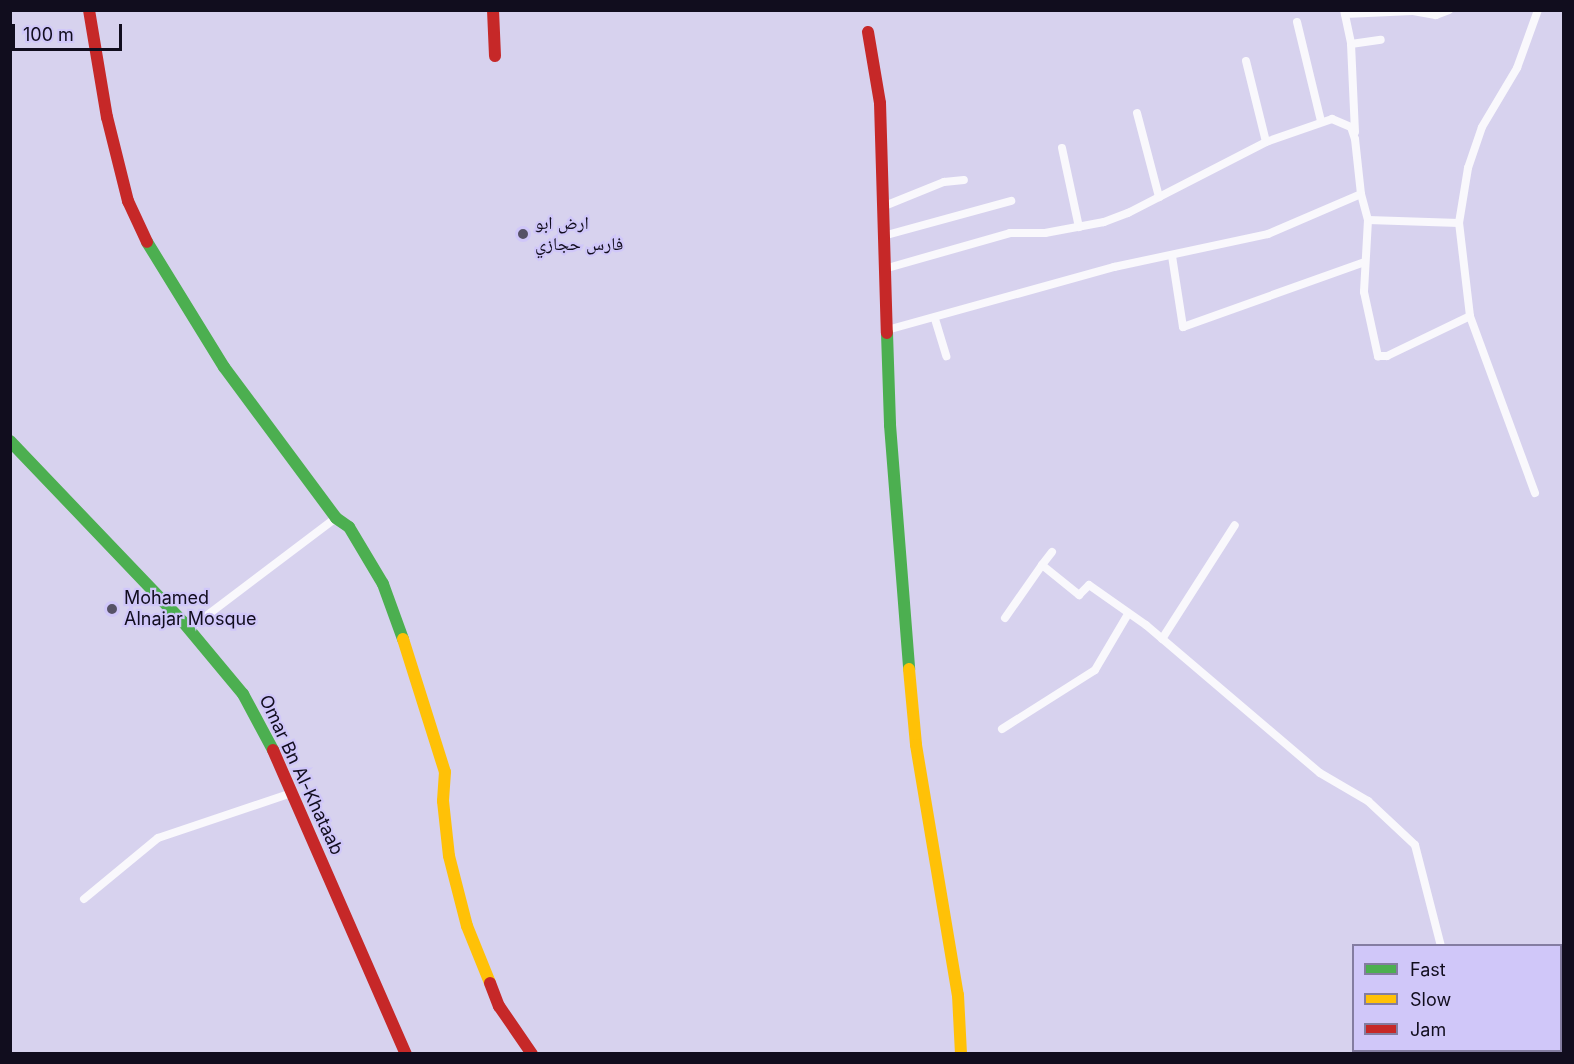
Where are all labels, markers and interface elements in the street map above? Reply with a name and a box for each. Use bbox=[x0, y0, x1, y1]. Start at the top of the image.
scale bar bbox=[15, 12, 124, 50]
text: 100 m bbox=[23, 24, 74, 45]
place label: ارض ابو فارس حجازي bbox=[535, 213, 623, 256]
marker: ارض ابو فارس حجازي bbox=[516, 227, 530, 241]
place label: Mohamed Alnajar Mosque bbox=[124, 588, 257, 630]
marker: Mohamed Alnajar Mosque bbox=[105, 602, 119, 616]
street label: Omar Bn Al-Khataab bbox=[254, 692, 348, 858]
legend bbox=[1352, 944, 1562, 1052]
text: Fast bbox=[1410, 959, 1446, 980]
text: Slow bbox=[1410, 989, 1451, 1010]
text: Jam bbox=[1410, 1019, 1446, 1040]

